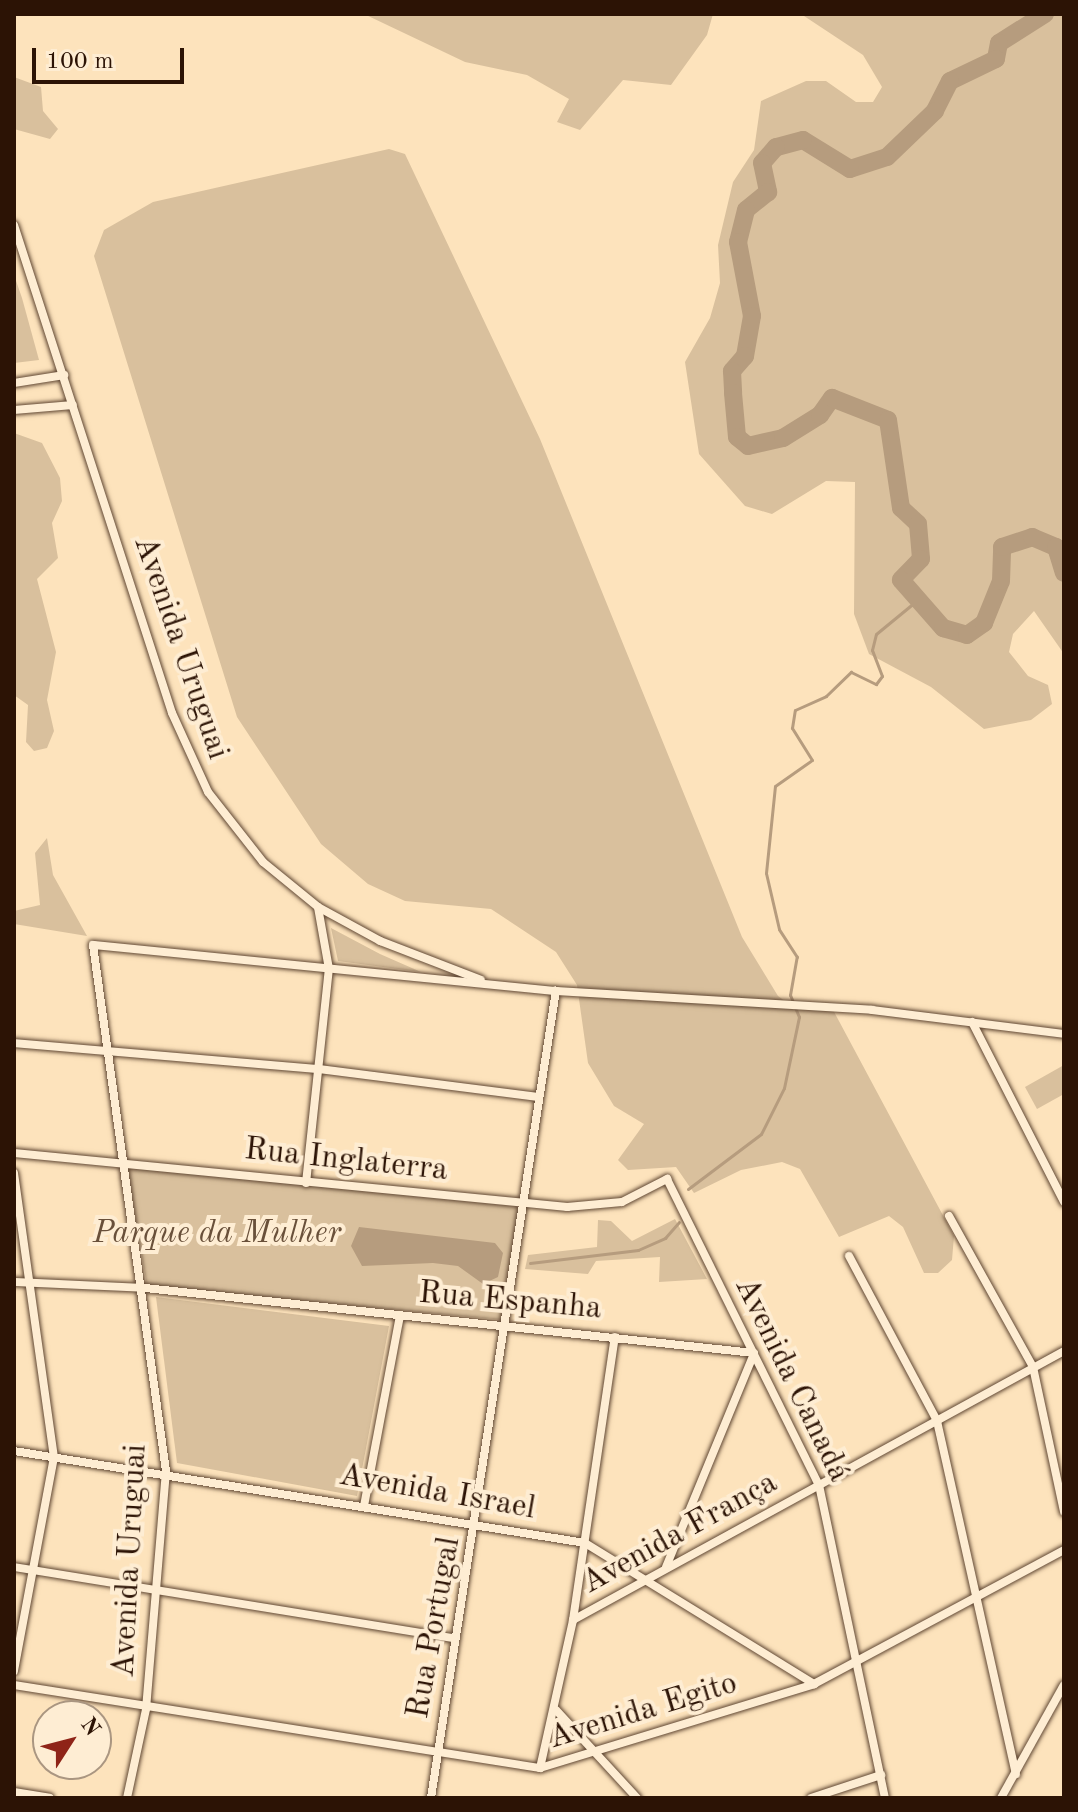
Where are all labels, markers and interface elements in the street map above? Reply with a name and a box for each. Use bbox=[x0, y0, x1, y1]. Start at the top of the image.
scale bar bbox=[36, 32, 188, 82]
text: 100 m bbox=[46, 50, 114, 74]
street label: Avenida Uruguai bbox=[124, 531, 236, 765]
street label: Rua Inglaterra bbox=[242, 1131, 450, 1191]
park label: Parque da Mulher bbox=[93, 1215, 341, 1253]
street label: Avenida Canadá bbox=[725, 1271, 857, 1489]
street label: Rua Espanha bbox=[417, 1275, 603, 1329]
street label: Avenida Uruguai bbox=[106, 1443, 156, 1679]
street label: Avenida Israel bbox=[336, 1457, 538, 1529]
street label: Avenida França bbox=[576, 1464, 784, 1604]
street label: Rua Portugal bbox=[400, 1534, 470, 1722]
street label: Avenida Egito bbox=[544, 1665, 742, 1759]
north arrow bbox=[32, 1700, 112, 1780]
text: N bbox=[76, 1714, 104, 1740]

